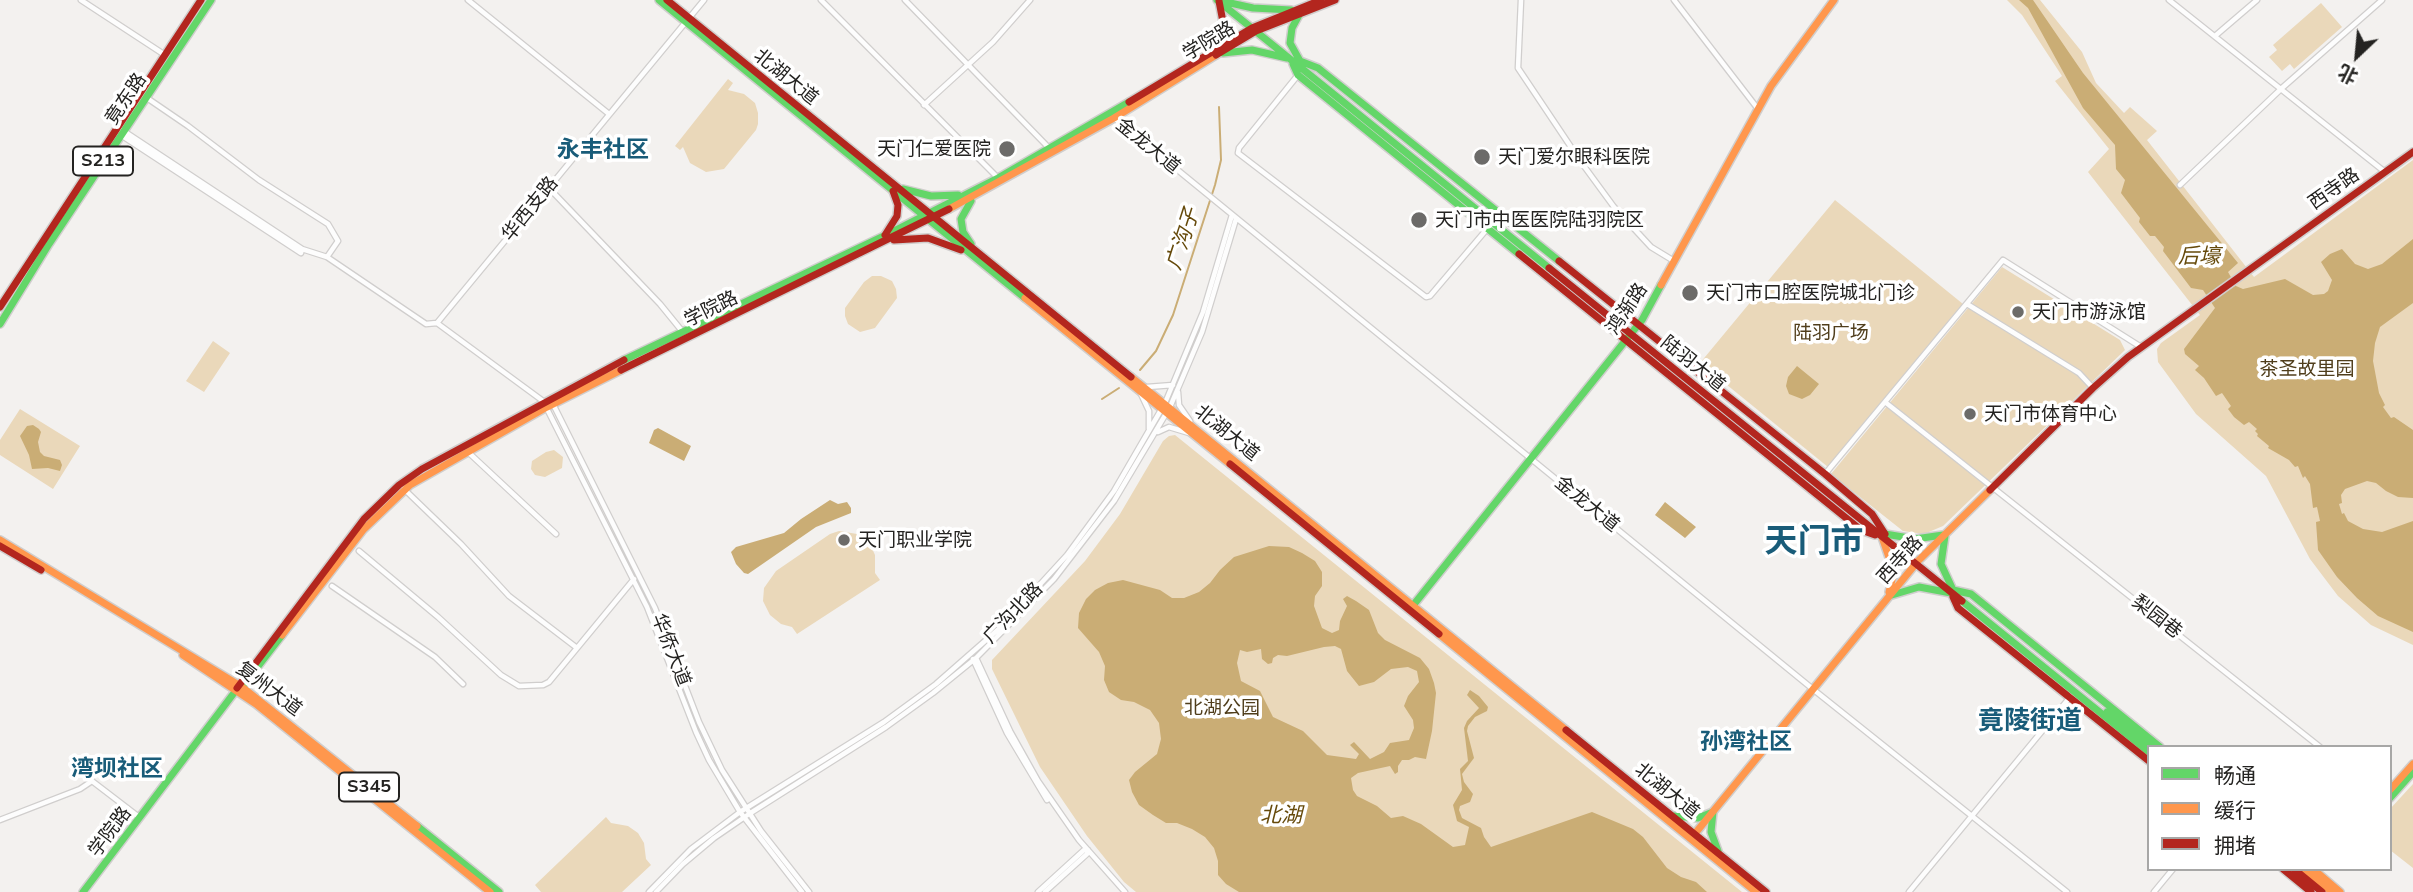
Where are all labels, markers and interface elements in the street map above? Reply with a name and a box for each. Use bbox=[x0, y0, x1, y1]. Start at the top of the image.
street label: 学院路 bbox=[1179, 17, 1239, 65]
north arrow bbox=[2322, 21, 2392, 91]
street label: 北湖大道 bbox=[749, 44, 823, 110]
text: 北 bbox=[2334, 60, 2362, 90]
street label: 竟东路 bbox=[101, 69, 151, 129]
street label: 金龙大道 bbox=[1111, 113, 1185, 179]
district label: 永丰社区 bbox=[557, 136, 649, 164]
place label: 天门仁爱医院 bbox=[877, 138, 991, 160]
marker: 天门仁爱医院 bbox=[997, 139, 1017, 159]
road number: S213 bbox=[73, 146, 133, 176]
place label: 天门爱尔眼科医院 bbox=[1498, 146, 1650, 168]
marker: 天门爱尔眼科医院 bbox=[1472, 147, 1492, 167]
street label: 西寺路 bbox=[2304, 163, 2364, 215]
street label: 华西支路 bbox=[497, 172, 563, 246]
water label: 广沟子 bbox=[1161, 205, 1205, 273]
place label: 天门市中医医院陆羽院区 bbox=[1435, 209, 1644, 231]
marker: 天门市中医医院陆羽院区 bbox=[1409, 210, 1429, 230]
water label: 后壕 bbox=[2178, 244, 2220, 270]
street label: 鸿渐路 bbox=[1602, 279, 1652, 339]
place label: 天门市口腔医院城北门诊 bbox=[1706, 282, 1915, 304]
marker: 天门市口腔医院城北门诊 bbox=[1680, 283, 1700, 303]
street label: 学院路 bbox=[680, 286, 742, 332]
place label: 天门市游泳馆 bbox=[2032, 301, 2146, 323]
marker: 天门市游泳馆 bbox=[2010, 304, 2026, 320]
park label: 陆羽广场 bbox=[1793, 322, 1869, 344]
street label: 陆羽大道 bbox=[1656, 331, 1730, 397]
park label: 茶圣故里园 bbox=[2260, 358, 2354, 380]
street label: 北湖大道 bbox=[1190, 400, 1264, 466]
place label: 天门市体育中心 bbox=[1984, 403, 2117, 425]
marker: 天门市体育中心 bbox=[1962, 406, 1978, 422]
street label: 金龙大道 bbox=[1550, 471, 1624, 537]
district label: 天门市 bbox=[1765, 522, 1863, 562]
place label: 天门职业学院 bbox=[858, 529, 972, 551]
street label: 西寺路 bbox=[1872, 531, 1928, 589]
marker: 天门职业学院 bbox=[836, 532, 852, 548]
street label: 广沟北路 bbox=[978, 578, 1048, 648]
street label: 梨园巷 bbox=[2128, 590, 2186, 644]
street label: 华侨大道 bbox=[647, 610, 695, 690]
street label: 复州大道 bbox=[232, 657, 306, 721]
park label: 北湖公园 bbox=[1184, 697, 1260, 719]
district label: 竟陵街道 bbox=[1978, 705, 2082, 737]
district label: 孙湾社区 bbox=[1700, 728, 1792, 756]
legend bbox=[2147, 745, 2392, 871]
district label: 湾坝社区 bbox=[71, 755, 163, 783]
street label: 北湖大道 bbox=[1630, 758, 1704, 824]
text: 畅通 bbox=[2214, 762, 2256, 788]
road number: S345 bbox=[339, 772, 399, 802]
text: 缓行 bbox=[2214, 797, 2256, 823]
street label: 学院路 bbox=[84, 802, 136, 862]
water label: 北湖 bbox=[1260, 803, 1302, 829]
text: 拥堵 bbox=[2214, 832, 2256, 858]

